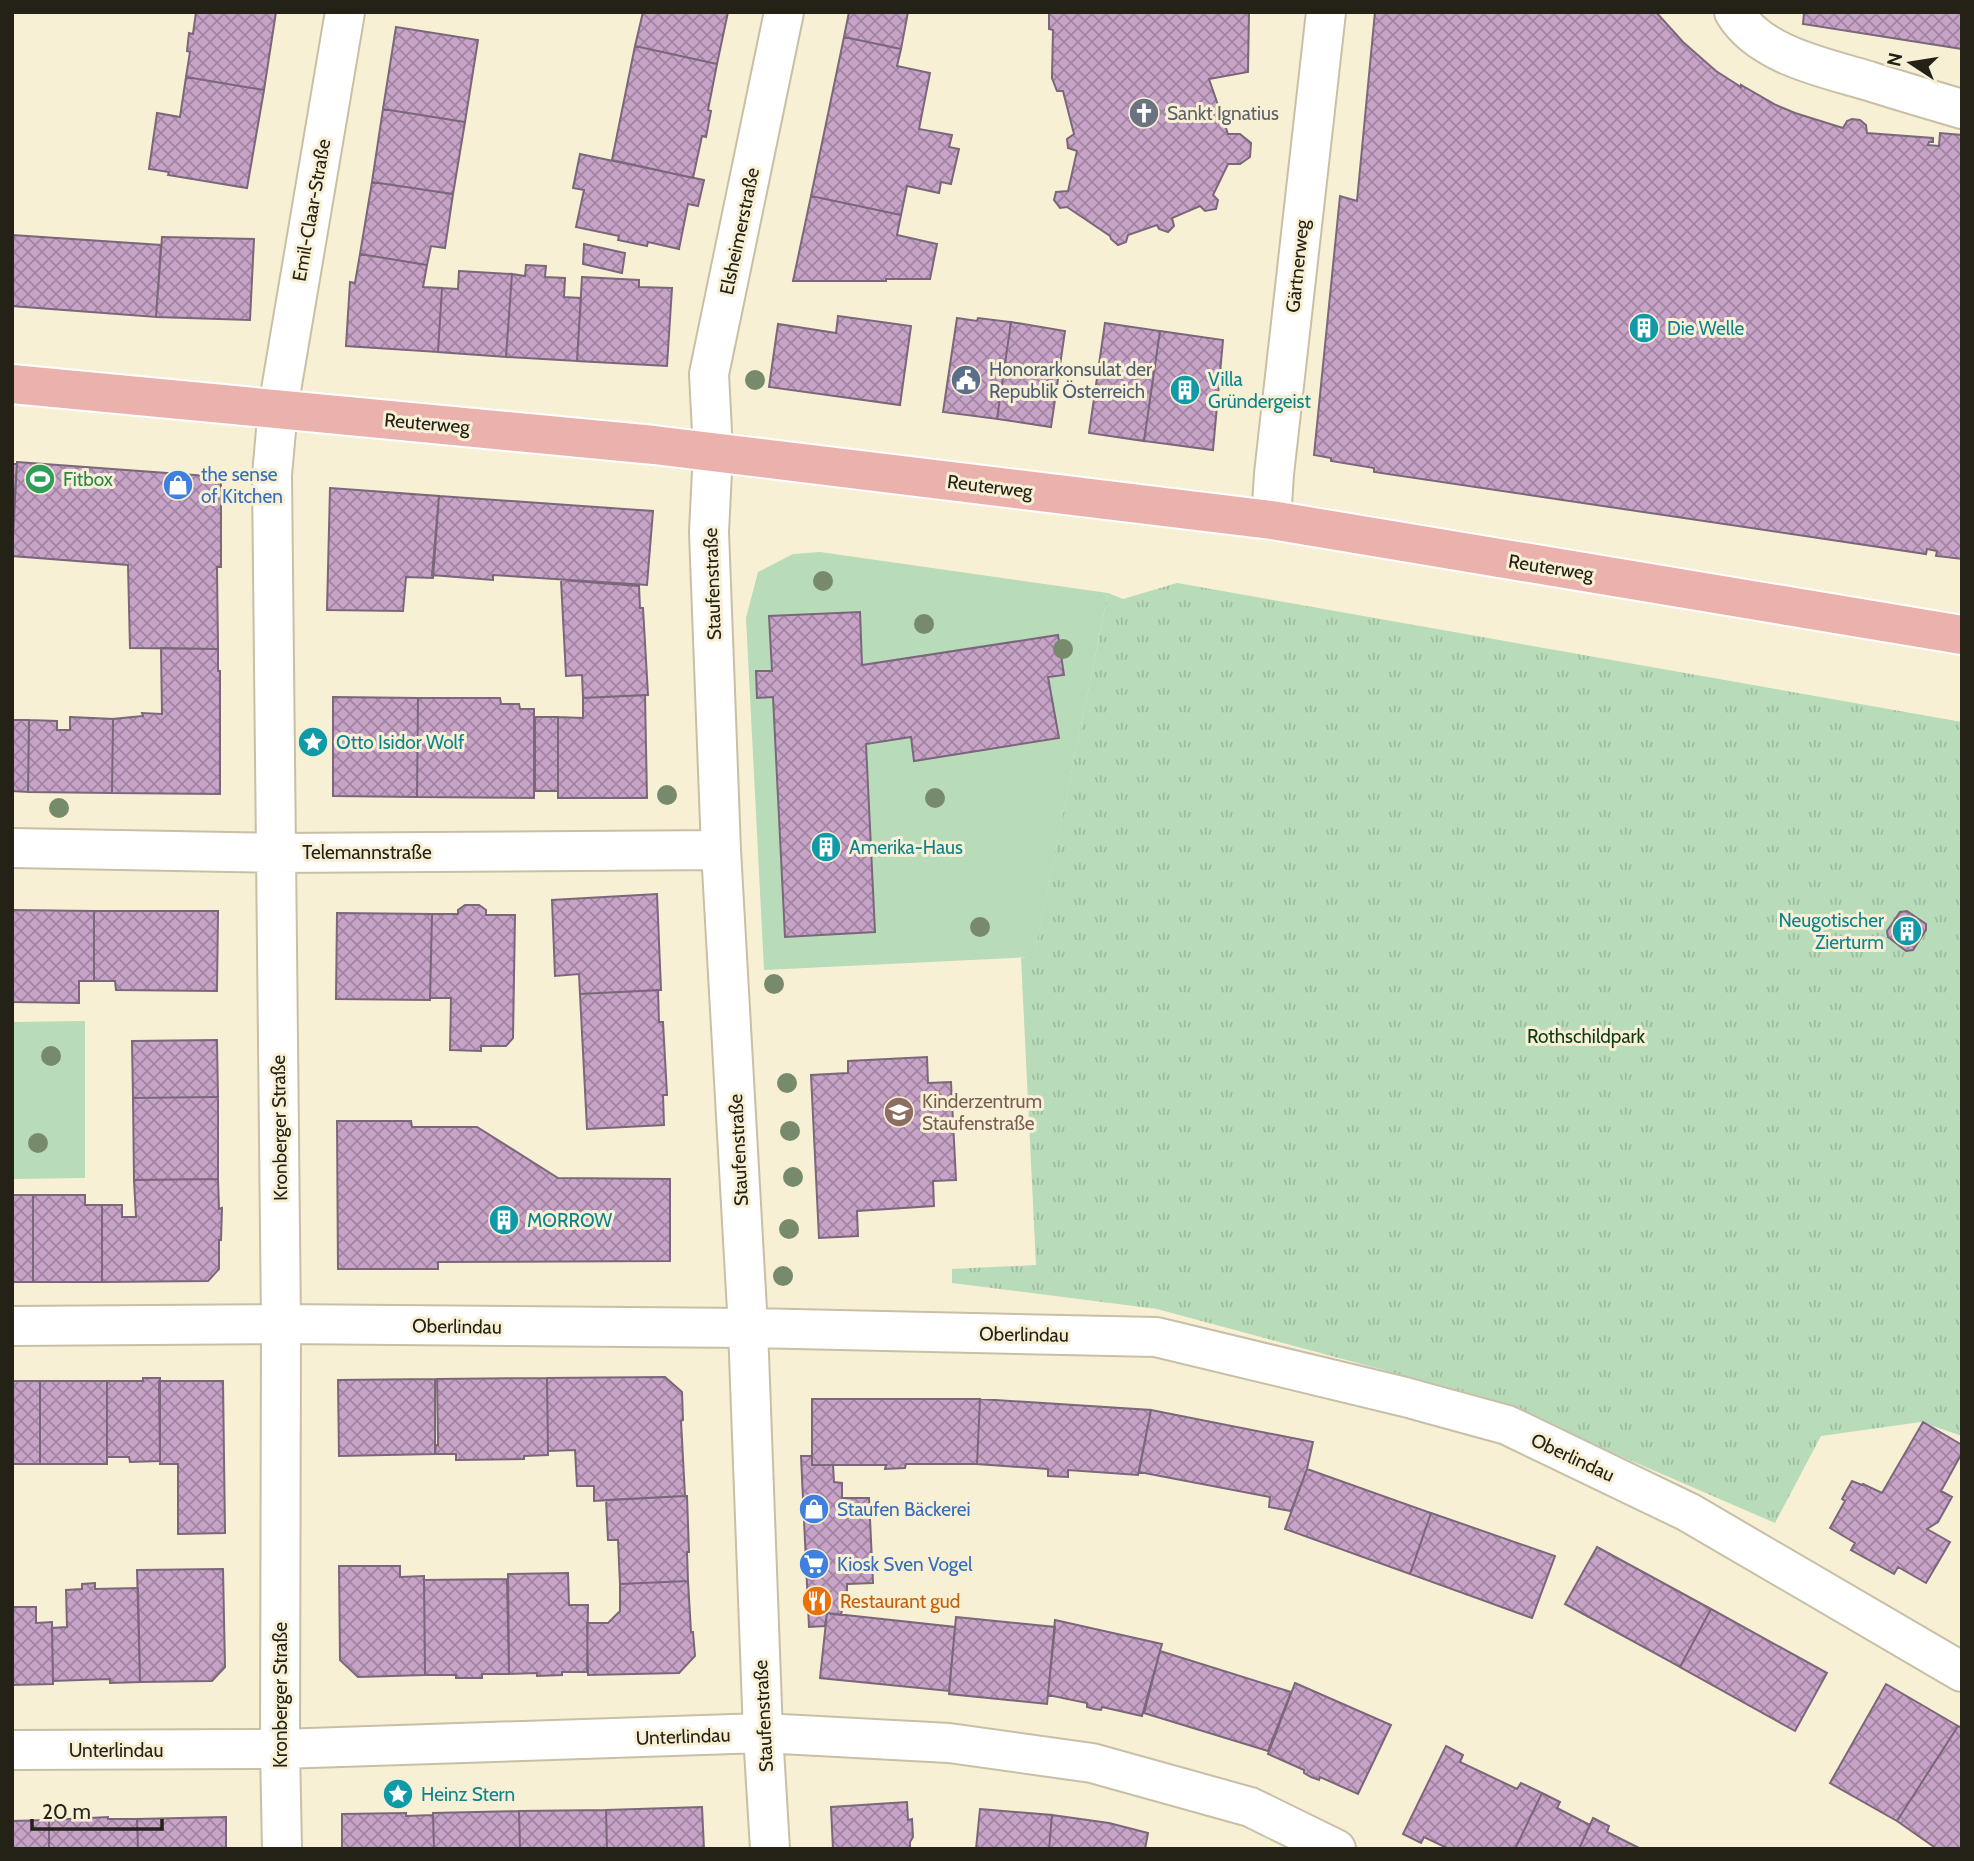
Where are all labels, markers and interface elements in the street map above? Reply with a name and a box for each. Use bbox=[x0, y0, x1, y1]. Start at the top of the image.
north arrow bbox=[1876, 28, 1946, 98]
text: N bbox=[1882, 51, 1908, 69]
church icon: Sankt Ignatius bbox=[1127, 96, 1161, 130]
place label: Sankt Ignatius bbox=[1167, 102, 1279, 125]
street label: Emil-Claar-Straße bbox=[288, 137, 335, 283]
street label: Elsheimerstraße bbox=[715, 165, 764, 297]
street label: Gärtnerweg bbox=[1281, 218, 1314, 314]
building icon: Die Welle bbox=[1627, 311, 1661, 345]
place label: Die Welle bbox=[1667, 317, 1745, 340]
place label: Honorarkonsulat der Republik Österreich bbox=[989, 358, 1152, 403]
public building icon: Honorarkonsulat der Republik Österreich bbox=[949, 363, 983, 397]
place label: Villa Gründergeist bbox=[1208, 368, 1311, 413]
building icon: Villa Gründergeist bbox=[1168, 373, 1202, 407]
street label: Reuterweg bbox=[383, 408, 471, 439]
sports icon: Fitbox bbox=[23, 462, 57, 496]
place label: the sense of Kitchen bbox=[201, 463, 283, 508]
place label: Fitbox bbox=[63, 468, 113, 491]
shop icon: the sense of Kitchen bbox=[161, 468, 195, 502]
street label: Reuterweg bbox=[946, 470, 1034, 503]
street label: Staufenstraße bbox=[699, 527, 726, 641]
street label: Reuterweg bbox=[1507, 549, 1596, 586]
place icon: Otto Isidor Wolf bbox=[296, 725, 330, 759]
place label: Otto Isidor Wolf bbox=[336, 731, 465, 754]
building icon: Amerika-Haus bbox=[809, 830, 843, 864]
place label: Amerika-Haus bbox=[849, 836, 963, 859]
street label: Telemannstraße bbox=[302, 841, 432, 864]
place label: Neugotischer Zierturm bbox=[1778, 909, 1884, 954]
building icon: Neugotischer Zierturm bbox=[1890, 914, 1924, 948]
park label: Rothschildpark bbox=[1527, 1025, 1646, 1048]
street label: Kronberger Straße bbox=[267, 1055, 292, 1201]
place label: Kinderzentrum Staufenstraße bbox=[922, 1090, 1042, 1135]
street label: Staufenstraße bbox=[724, 1093, 753, 1207]
school or university icon: Kinderzentrum Staufenstraße bbox=[882, 1095, 916, 1129]
building icon: MORROW bbox=[487, 1203, 521, 1237]
place label: MORROW bbox=[527, 1209, 612, 1232]
street label: Oberlindau bbox=[412, 1314, 502, 1339]
street label: Oberlindau bbox=[979, 1322, 1069, 1347]
street label: Oberlindau bbox=[1527, 1428, 1618, 1487]
shop icon: Staufen Bäckerei bbox=[797, 1492, 831, 1526]
place label: Staufen Bäckerei bbox=[837, 1498, 970, 1521]
supermarket icon: Kiosk Sven Vogel bbox=[797, 1547, 831, 1581]
place label: Kiosk Sven Vogel bbox=[837, 1553, 973, 1576]
restaurant icon: Restaurant gud bbox=[800, 1584, 834, 1618]
place label: Restaurant gud bbox=[840, 1590, 960, 1613]
street label: Kronberger Straße bbox=[269, 1622, 292, 1768]
street label: Staufenstraße bbox=[749, 1659, 778, 1773]
street label: Unterlindau bbox=[635, 1723, 731, 1750]
street label: Unterlindau bbox=[69, 1739, 163, 1762]
place icon: Heinz Stern bbox=[381, 1777, 415, 1811]
place label: Heinz Stern bbox=[421, 1783, 515, 1806]
scale bar bbox=[32, 1787, 161, 1831]
text: 20 m bbox=[42, 1799, 91, 1824]

